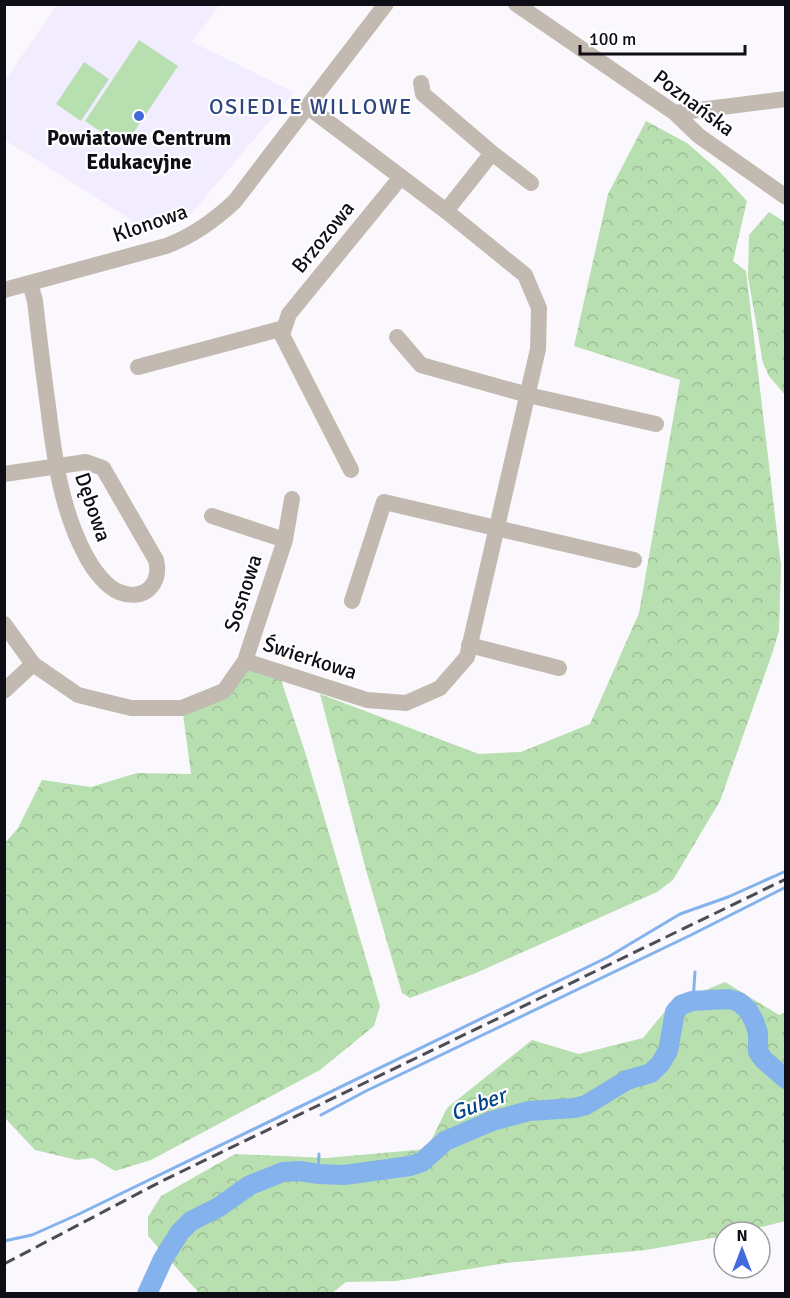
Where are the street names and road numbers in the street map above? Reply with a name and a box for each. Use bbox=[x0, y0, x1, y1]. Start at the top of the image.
street label: Poznańska bbox=[648, 64, 740, 142]
street label: Brzozowa bbox=[286, 196, 360, 278]
street label: Klonowa bbox=[109, 198, 191, 248]
street label: Dębowa bbox=[69, 469, 117, 545]
street label: Sosnowa bbox=[218, 551, 268, 635]
street label: Świerkowa bbox=[260, 631, 360, 685]

